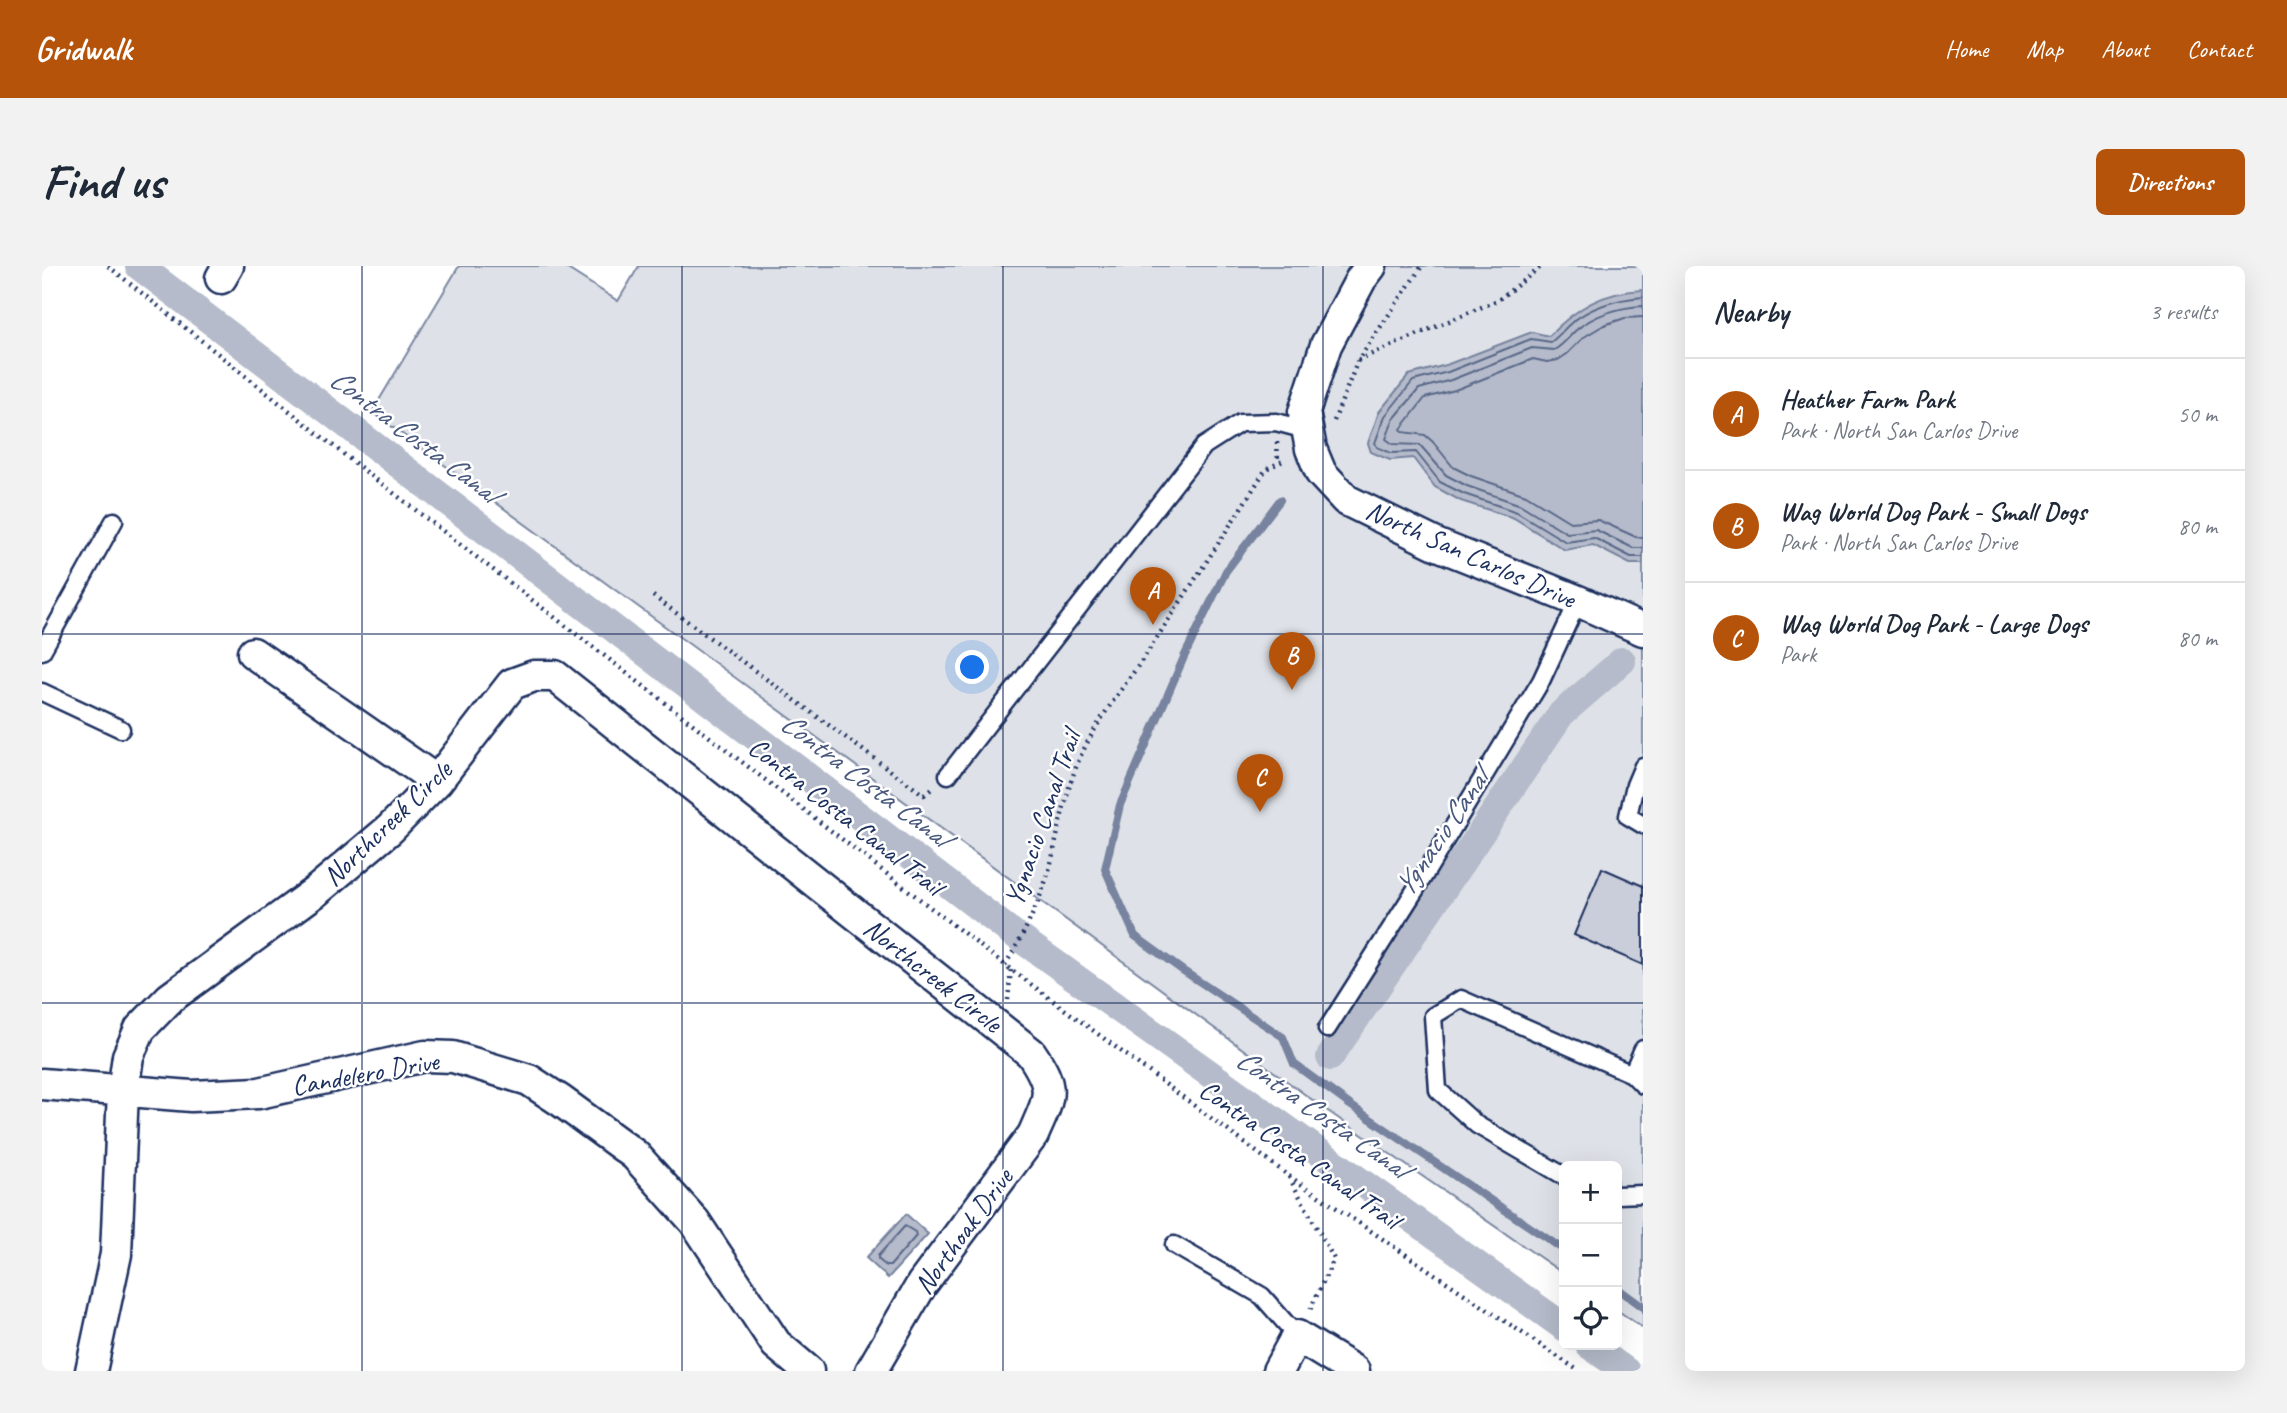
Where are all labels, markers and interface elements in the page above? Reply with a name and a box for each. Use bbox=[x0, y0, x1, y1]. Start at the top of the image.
text: Gridwalk bbox=[35, 28, 132, 70]
text: Home bbox=[1945, 34, 1988, 64]
text: Map bbox=[2026, 34, 2063, 64]
text: About bbox=[2101, 34, 2149, 64]
text: Contact bbox=[2187, 34, 2252, 64]
button: Directions bbox=[2096, 149, 2245, 215]
text: Find us bbox=[42, 151, 164, 213]
text: Nearby bbox=[1713, 293, 1789, 331]
text: 3 results bbox=[2150, 297, 2217, 326]
water label: Contra Costa Canal bbox=[322, 359, 514, 517]
text: Heather Farm Park bbox=[1780, 383, 1954, 416]
text: A bbox=[1730, 400, 1742, 429]
text: 50 m bbox=[2178, 400, 2217, 429]
text: Park · North San Carlos Drive bbox=[1780, 416, 2017, 445]
street label: North San Carlos Drive bbox=[1361, 492, 1583, 617]
text: Wag World Dog Park - Small Dogs bbox=[1780, 495, 2086, 528]
text: B bbox=[1730, 512, 1742, 541]
text: 80 m bbox=[2178, 512, 2217, 541]
text: Park · North San Carlos Drive bbox=[1780, 528, 2017, 557]
pin: A bbox=[1130, 567, 1176, 625]
text: Wag World Dog Park - Large Dogs bbox=[1780, 607, 2088, 640]
text: C bbox=[1731, 624, 1741, 653]
text: 80 m bbox=[2178, 624, 2217, 653]
pin: B bbox=[1269, 632, 1315, 690]
text: Park bbox=[1780, 640, 1816, 669]
your location bbox=[955, 650, 989, 684]
water label: Contra Costa Canal bbox=[773, 703, 965, 861]
street label: Ygnacio Canal Trail bbox=[996, 721, 1090, 910]
street label: Contra Costa Canal Trail bbox=[742, 729, 954, 906]
street label: Northcreek Circle bbox=[315, 751, 460, 893]
pin: C bbox=[1237, 754, 1283, 812]
water label: Ygnacio Canal bbox=[1385, 755, 1502, 903]
street label: Northcreek Circle bbox=[857, 910, 1011, 1041]
water label: Contra Costa Canal bbox=[1229, 1040, 1423, 1192]
street label: Candelero Drive bbox=[289, 1043, 443, 1103]
street label: Contra Costa Canal Trail bbox=[1193, 1072, 1412, 1239]
street label: Northoak Drive bbox=[906, 1160, 1021, 1301]
map controls bbox=[1559, 1161, 1622, 1350]
button: + bbox=[1559, 1161, 1622, 1224]
button: − bbox=[1559, 1224, 1622, 1287]
button: locate bbox=[1559, 1287, 1622, 1350]

